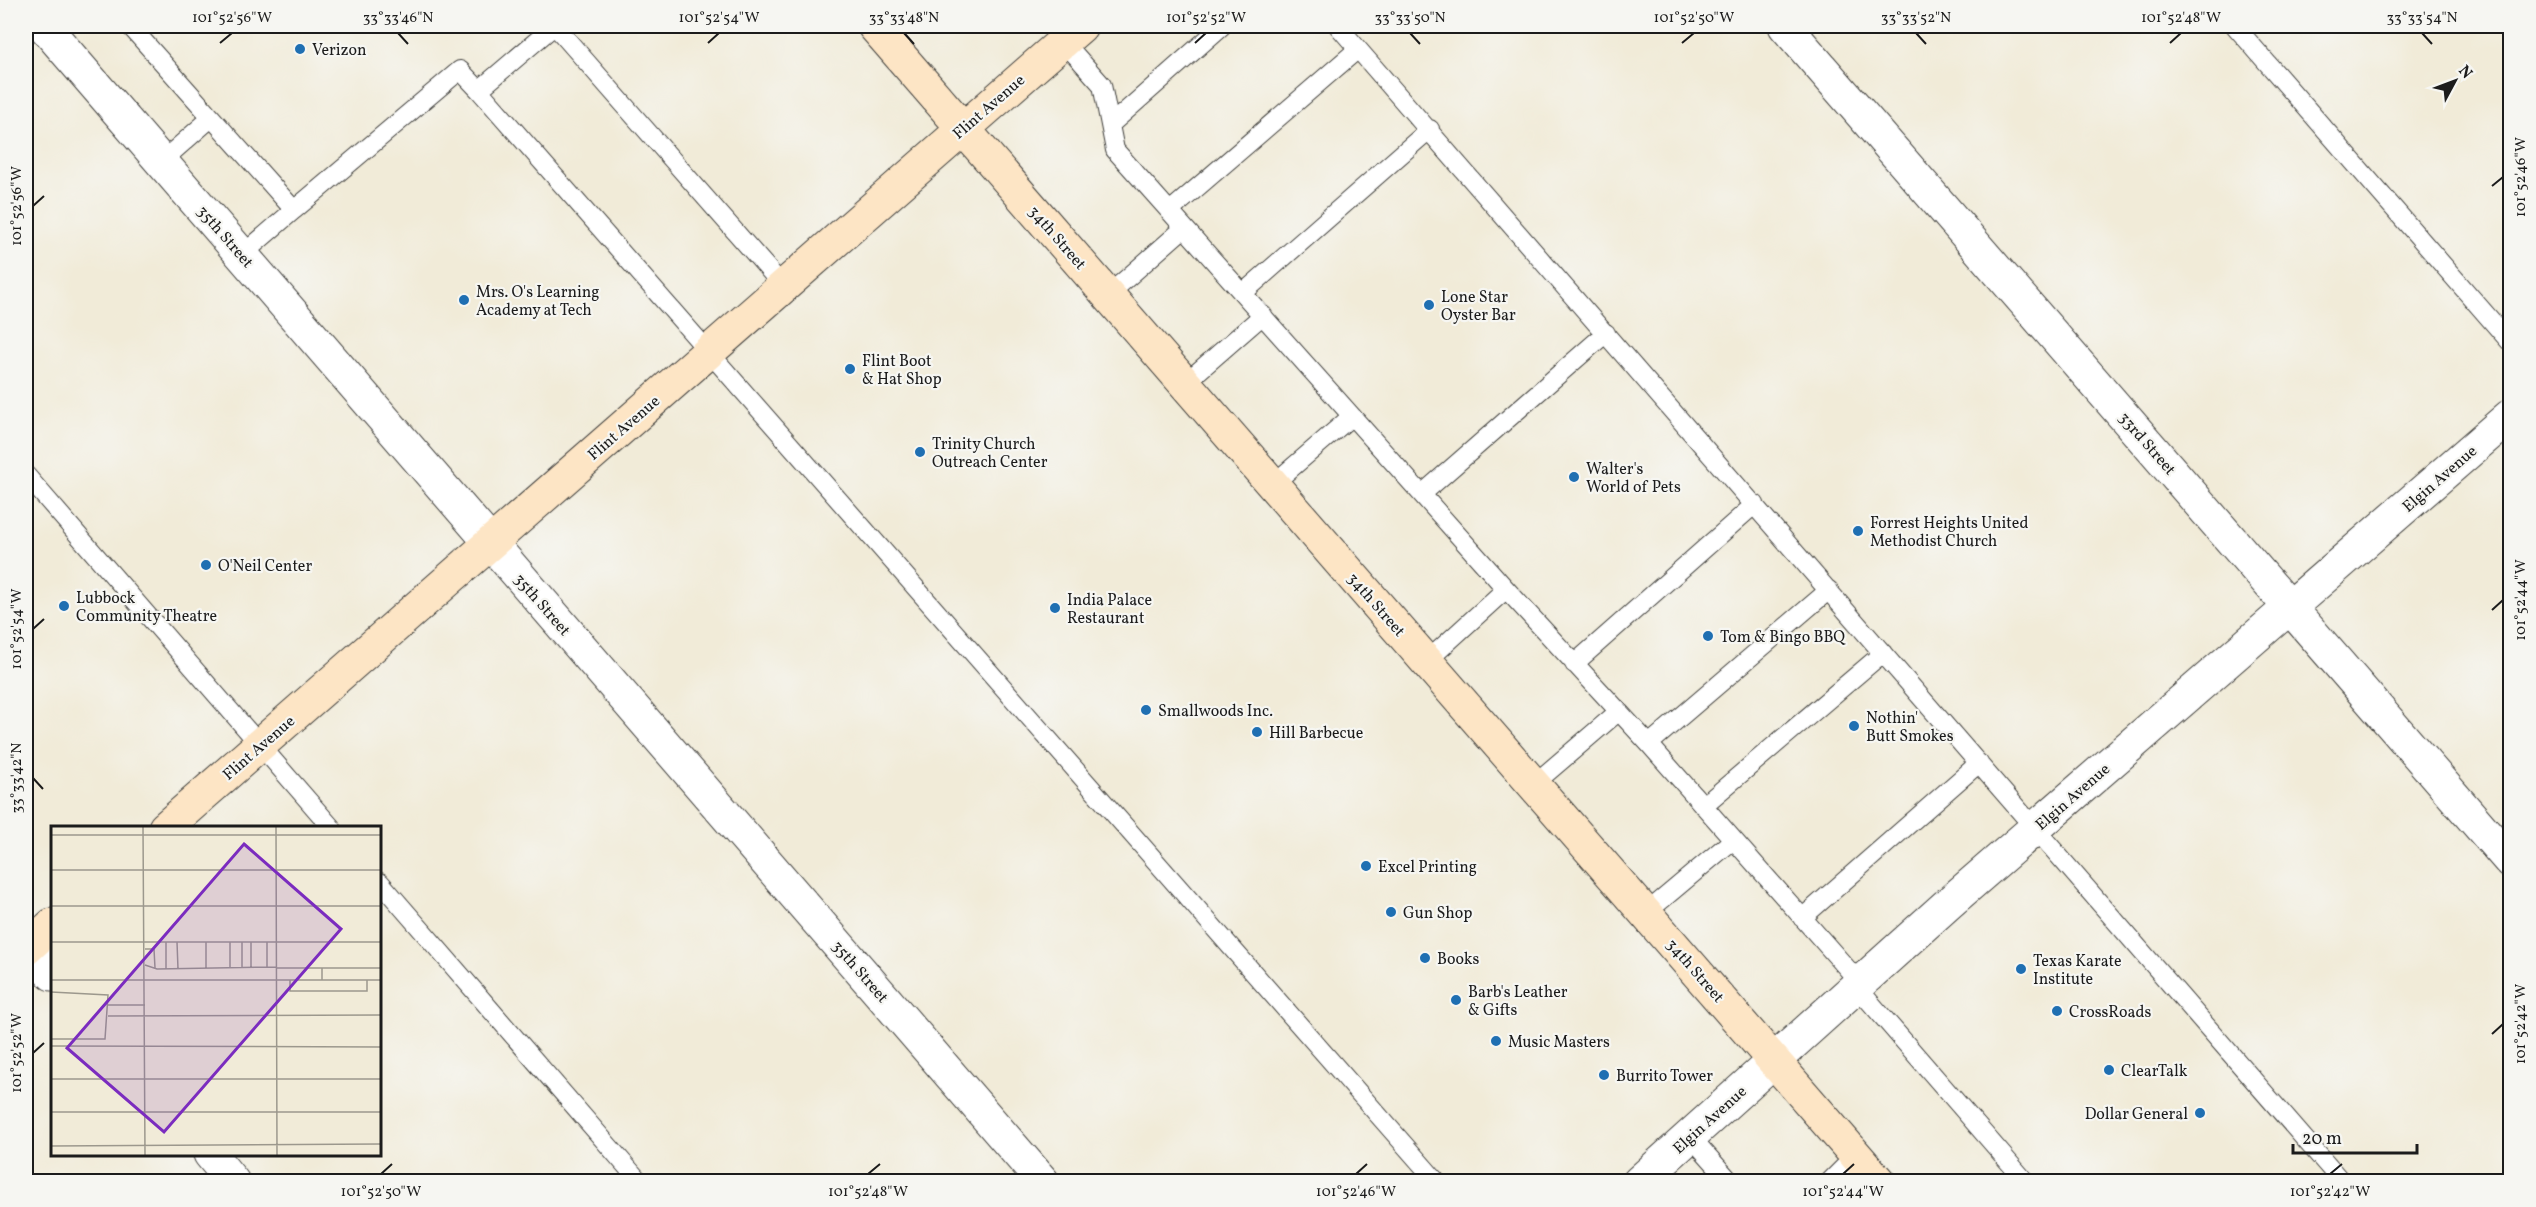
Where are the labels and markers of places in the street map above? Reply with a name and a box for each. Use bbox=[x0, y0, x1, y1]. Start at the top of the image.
place label: Verizon bbox=[312, 40, 367, 62]
marker: Verizon bbox=[293, 42, 307, 56]
place label: Mrs. O's Learning Academy at Tech bbox=[476, 282, 600, 322]
place label: Lone Star Oyster Bar bbox=[1441, 287, 1516, 327]
marker: Mrs. O's Learning Academy at Tech bbox=[457, 293, 471, 307]
marker: Lone Star Oyster Bar bbox=[1422, 298, 1436, 312]
place label: Flint Boot & Hat Shop bbox=[862, 351, 942, 391]
marker: Flint Boot & Hat Shop bbox=[843, 362, 857, 376]
place label: Trinity Church Outreach Center bbox=[932, 434, 1048, 474]
marker: Trinity Church Outreach Center bbox=[913, 445, 927, 459]
place label: Walter's World of Pets bbox=[1586, 459, 1681, 499]
marker: Walter's World of Pets bbox=[1567, 470, 1581, 484]
place label: Forrest Heights United Methodist Church bbox=[1870, 513, 2028, 553]
marker: Forrest Heights United Methodist Church bbox=[1851, 524, 1865, 538]
place label: O'Neil Center bbox=[218, 556, 312, 578]
marker: O'Neil Center bbox=[199, 558, 213, 572]
place label: Lubbock Community Theatre bbox=[76, 588, 217, 628]
place label: India Palace Restaurant bbox=[1067, 590, 1152, 630]
marker: Lubbock Community Theatre bbox=[57, 599, 71, 613]
marker: India Palace Restaurant bbox=[1048, 601, 1062, 615]
place label: Tom & Bingo BBQ bbox=[1720, 627, 1846, 649]
marker: Tom & Bingo BBQ bbox=[1701, 629, 1715, 643]
place label: Smallwoods Inc. bbox=[1158, 701, 1273, 723]
marker: Smallwoods Inc. bbox=[1139, 703, 1153, 717]
place label: Nothin' Butt Smokes bbox=[1866, 708, 1954, 748]
marker: Nothin' Butt Smokes bbox=[1847, 719, 1861, 733]
place label: Hill Barbecue bbox=[1269, 723, 1363, 745]
marker: Hill Barbecue bbox=[1250, 725, 1264, 739]
place label: Excel Printing bbox=[1378, 857, 1477, 879]
marker: Excel Printing bbox=[1359, 859, 1373, 873]
place label: Gun Shop bbox=[1403, 903, 1473, 925]
marker: Gun Shop bbox=[1384, 905, 1398, 919]
place label: Books bbox=[1437, 949, 1480, 971]
marker: Books bbox=[1418, 951, 1432, 965]
place label: Texas Karate Institute bbox=[2033, 951, 2121, 991]
marker: Texas Karate Institute bbox=[2014, 962, 2028, 976]
place label: Barb's Leather & Gifts bbox=[1468, 982, 1568, 1022]
marker: Barb's Leather & Gifts bbox=[1449, 993, 1463, 1007]
place label: CrossRoads bbox=[2069, 1002, 2151, 1024]
marker: CrossRoads bbox=[2050, 1004, 2064, 1018]
place label: Music Masters bbox=[1508, 1032, 1610, 1054]
marker: Music Masters bbox=[1489, 1034, 1503, 1048]
place label: ClearTalk bbox=[2121, 1061, 2188, 1083]
marker: ClearTalk bbox=[2102, 1063, 2116, 1077]
place label: Burrito Tower bbox=[1616, 1066, 1713, 1088]
marker: Burrito Tower bbox=[1597, 1068, 1611, 1082]
place label: Dollar General bbox=[2085, 1104, 2188, 1126]
marker: Dollar General bbox=[2193, 1106, 2207, 1120]

